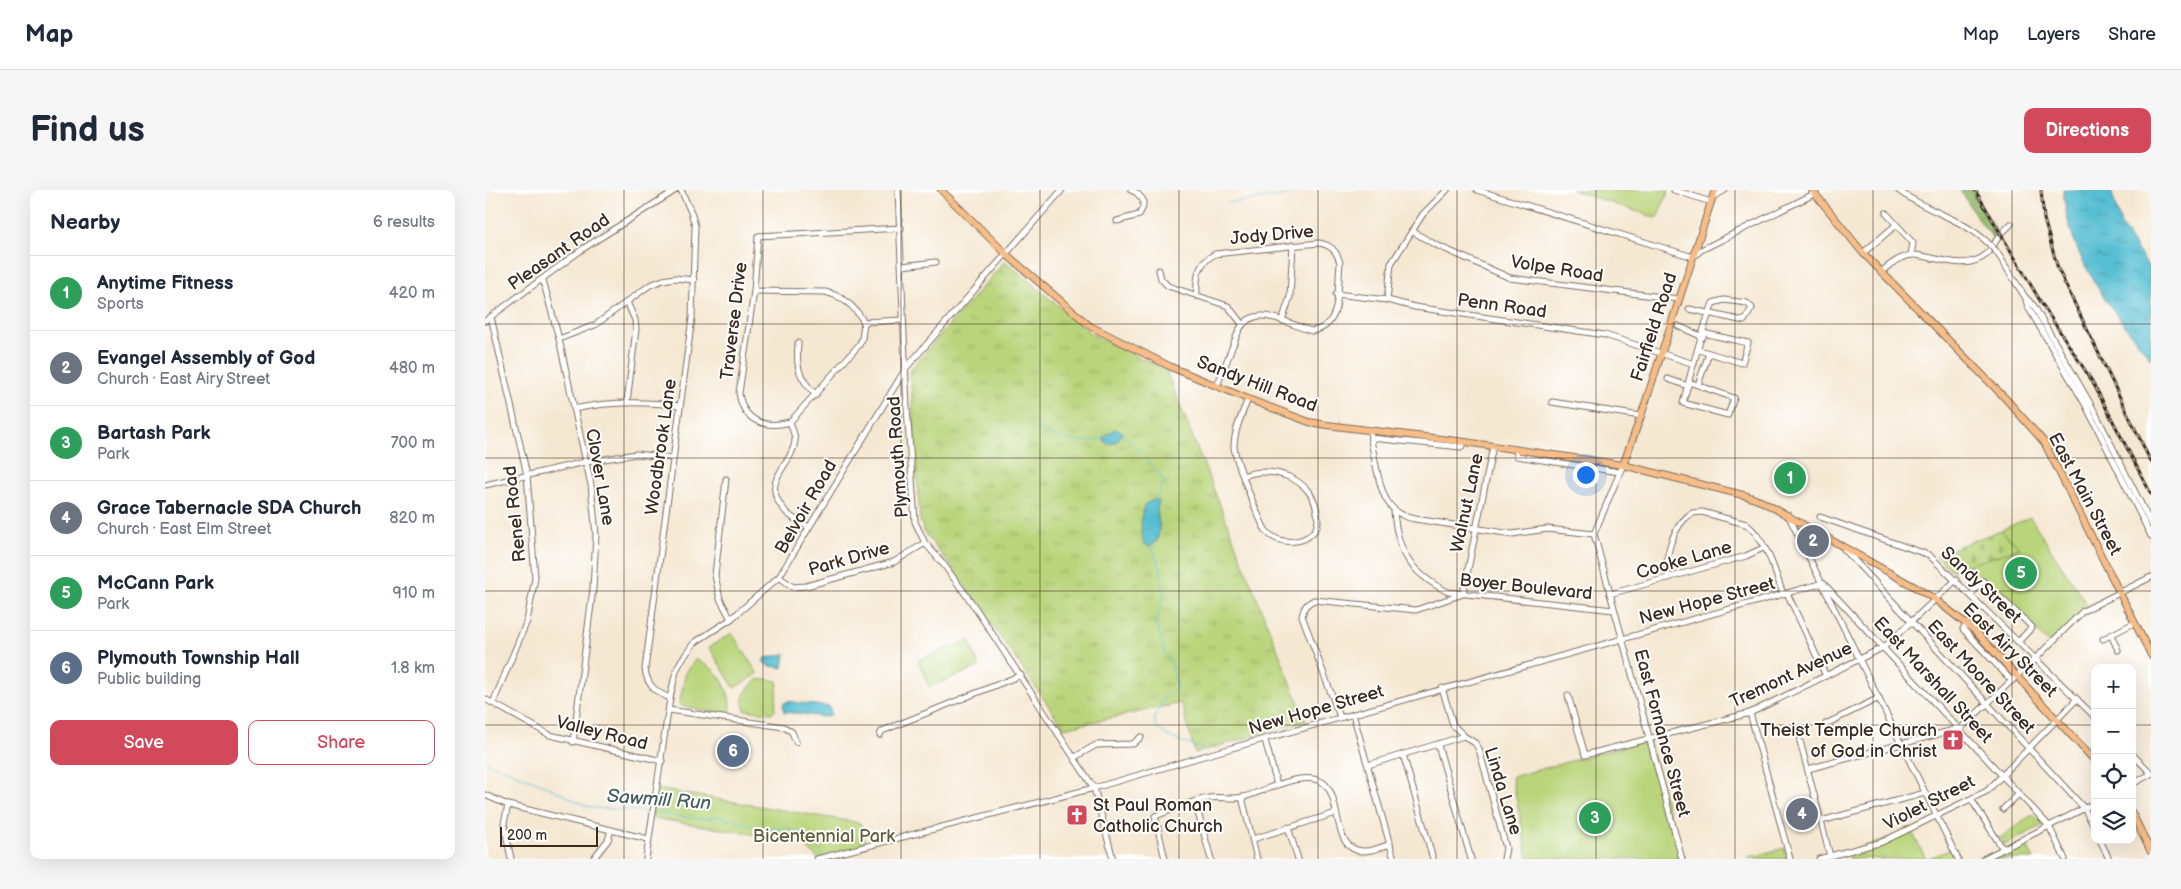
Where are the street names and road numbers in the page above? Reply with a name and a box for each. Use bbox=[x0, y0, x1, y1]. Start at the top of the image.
street label: Pleasant Road bbox=[504, 209, 614, 295]
street label: Jody Drive bbox=[1229, 221, 1315, 249]
street label: Volpe Road bbox=[1509, 251, 1605, 287]
street label: Traverse Drive bbox=[716, 261, 752, 381]
street label: Fairfield Road bbox=[1627, 270, 1681, 384]
street label: Penn Road bbox=[1456, 289, 1548, 323]
street label: Sandy Hill Road bbox=[1194, 351, 1320, 417]
street label: Woodbrook Lane bbox=[641, 377, 681, 516]
street label: Plymouth Road bbox=[883, 395, 913, 519]
street label: Clover Lane bbox=[581, 427, 619, 527]
street label: East Main Street bbox=[2044, 429, 2126, 559]
street label: Walnut Lane bbox=[1446, 451, 1488, 555]
street label: Belvoir Road bbox=[771, 456, 841, 558]
street label: Renel Road bbox=[500, 465, 530, 563]
street label: Cooke Lane bbox=[1634, 536, 1734, 584]
street label: Park Drive bbox=[806, 537, 892, 581]
street label: Sandy Street bbox=[1936, 542, 2026, 628]
street label: Boyer Boulevard bbox=[1459, 570, 1593, 604]
street label: New Hope Street bbox=[1637, 573, 1778, 629]
street label: East Airy Street bbox=[1958, 598, 2062, 702]
street label: East Marshall Street bbox=[1869, 613, 1997, 748]
street label: East Moore Street bbox=[1923, 616, 2039, 739]
street label: Tremont Avenue bbox=[1726, 637, 1856, 713]
street label: East Fornance Street bbox=[1629, 647, 1695, 820]
street label: New Hope Street bbox=[1246, 681, 1386, 739]
street label: Valley Road bbox=[554, 711, 650, 755]
street label: Linda Lane bbox=[1480, 744, 1526, 838]
street label: Violet Street bbox=[1880, 771, 1979, 835]

